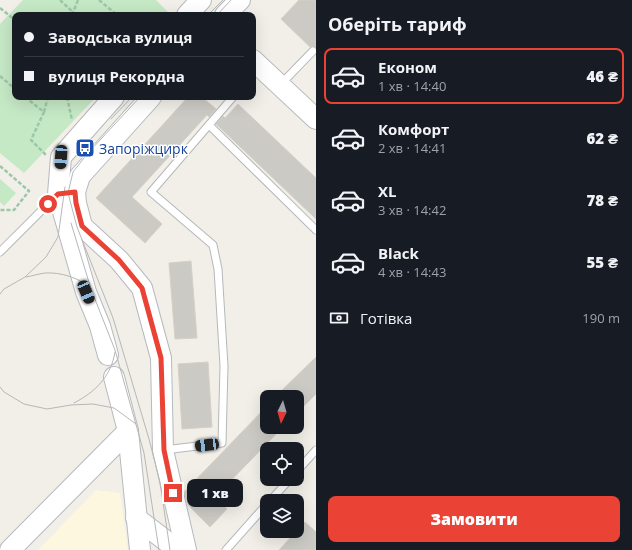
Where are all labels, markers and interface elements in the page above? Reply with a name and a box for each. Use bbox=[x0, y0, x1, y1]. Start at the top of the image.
text: Оберіть тариф bbox=[328, 12, 467, 36]
text: Заводська вулиця bbox=[48, 27, 192, 47]
text: Економ bbox=[378, 57, 437, 77]
icon: car bbox=[330, 58, 366, 94]
text: вулиця Рекордна bbox=[48, 66, 185, 86]
text: 46 ₴ bbox=[587, 66, 618, 86]
text: 1 хв · 14:40 bbox=[378, 77, 446, 95]
text: Комфорт bbox=[378, 119, 449, 139]
icon: car bbox=[330, 120, 366, 156]
text: 62 ₴ bbox=[587, 128, 618, 148]
bus stop icon: Запоріжцирк bbox=[74, 137, 96, 159]
place label: Запоріжцирк bbox=[99, 139, 189, 158]
text: 2 хв · 14:41 bbox=[378, 139, 446, 157]
car bbox=[54, 145, 68, 169]
text: XL bbox=[378, 181, 396, 201]
icon: car bbox=[330, 182, 366, 218]
text: 78 ₴ bbox=[587, 190, 618, 210]
route start bbox=[39, 195, 57, 213]
text: 3 хв · 14:42 bbox=[378, 201, 446, 219]
text: Black bbox=[378, 243, 419, 263]
icon: car bbox=[330, 244, 366, 280]
text: 55 ₴ bbox=[587, 252, 618, 272]
text: 4 хв · 14:43 bbox=[378, 263, 446, 281]
car bbox=[76, 279, 96, 305]
icon: cash bbox=[328, 307, 350, 329]
text: Готівка bbox=[360, 308, 412, 328]
text: 190 m bbox=[582, 309, 620, 327]
north arrow bbox=[260, 390, 304, 434]
map controls bbox=[260, 390, 304, 538]
car bbox=[194, 438, 220, 452]
button: locate bbox=[260, 442, 304, 486]
callout: 1 хв bbox=[187, 479, 243, 507]
route end bbox=[164, 484, 182, 502]
text: 1 хв bbox=[201, 484, 229, 502]
button: layers bbox=[260, 494, 304, 538]
button: Замовити bbox=[328, 496, 620, 542]

